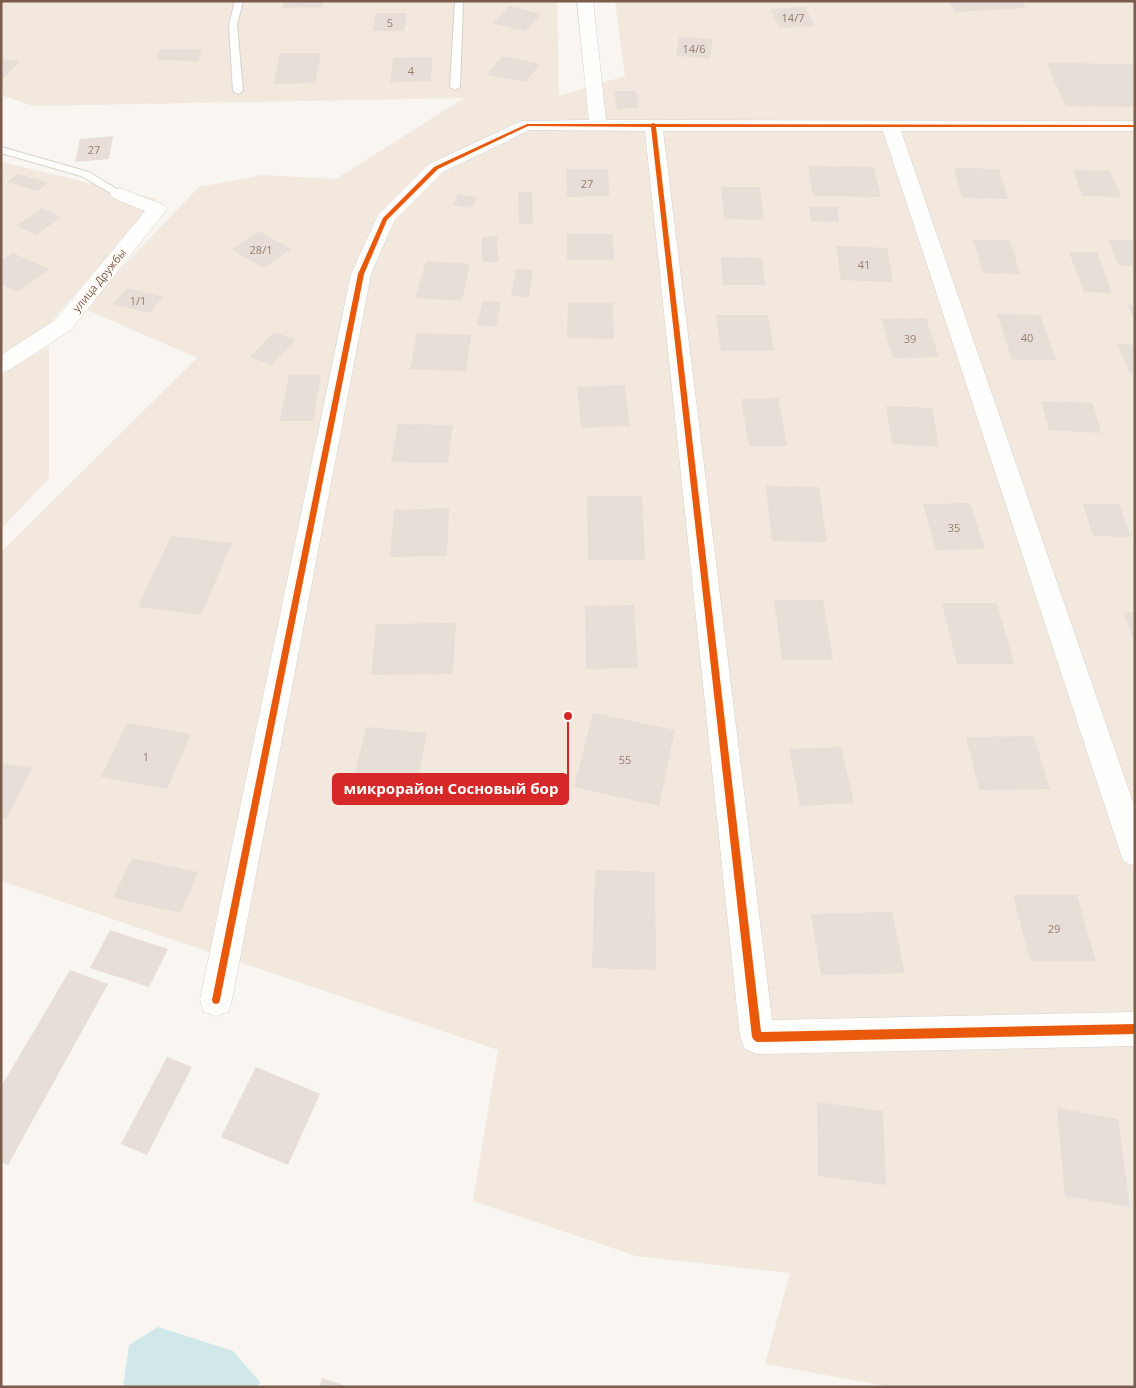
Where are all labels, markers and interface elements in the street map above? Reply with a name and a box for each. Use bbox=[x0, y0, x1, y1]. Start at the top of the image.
house number: 14/7 bbox=[782, 10, 804, 25]
house number: 5 bbox=[387, 15, 393, 30]
house number: 14/6 bbox=[683, 41, 705, 56]
house number: 4 bbox=[408, 63, 415, 78]
house number: 27 bbox=[88, 142, 100, 157]
house number: 27 bbox=[581, 176, 593, 191]
house number: 28/1 bbox=[250, 242, 272, 257]
street label: улица Дружбы bbox=[69, 245, 129, 315]
house number: 41 bbox=[858, 257, 870, 272]
house number: 1/1 bbox=[130, 293, 146, 308]
house number: 40 bbox=[1021, 330, 1033, 345]
house number: 39 bbox=[904, 331, 916, 346]
house number: 35 bbox=[948, 520, 960, 535]
house number: 1 bbox=[143, 749, 149, 764]
house number: 55 bbox=[619, 752, 631, 767]
callout: микрорайон Сосновый бор bbox=[333, 774, 568, 804]
text: микрорайон Сосновый бор bbox=[344, 778, 558, 798]
house number: 29 bbox=[1048, 921, 1060, 936]

